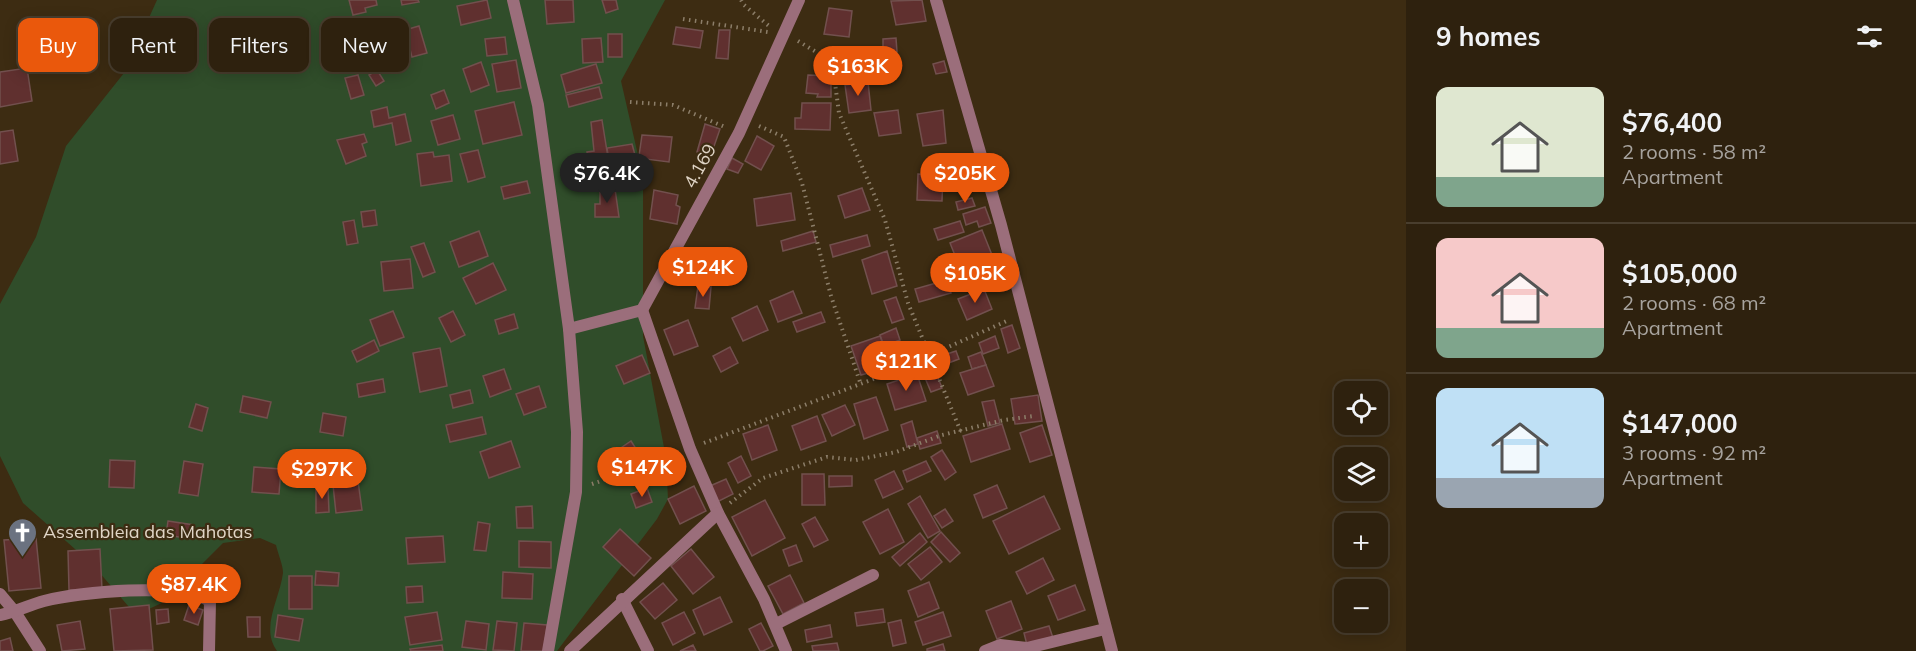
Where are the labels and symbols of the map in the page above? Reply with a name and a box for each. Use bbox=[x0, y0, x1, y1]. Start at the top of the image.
pin: $163K bbox=[816, 46, 900, 97]
street label: 4.169 bbox=[678, 139, 721, 192]
pin: $76.4K bbox=[558, 153, 656, 204]
pin: $205K bbox=[923, 153, 1007, 204]
pin: $124K bbox=[661, 247, 745, 298]
pin: $105K bbox=[933, 253, 1017, 304]
pin: $121K bbox=[864, 341, 948, 392]
pin: $147K bbox=[600, 447, 684, 498]
pin: $297K bbox=[280, 449, 364, 500]
church icon: Assembleia das Mahotas bbox=[6, 516, 38, 558]
place label: Assembleia das Mahotas bbox=[43, 520, 253, 543]
pin: $87.4K bbox=[145, 564, 243, 615]

